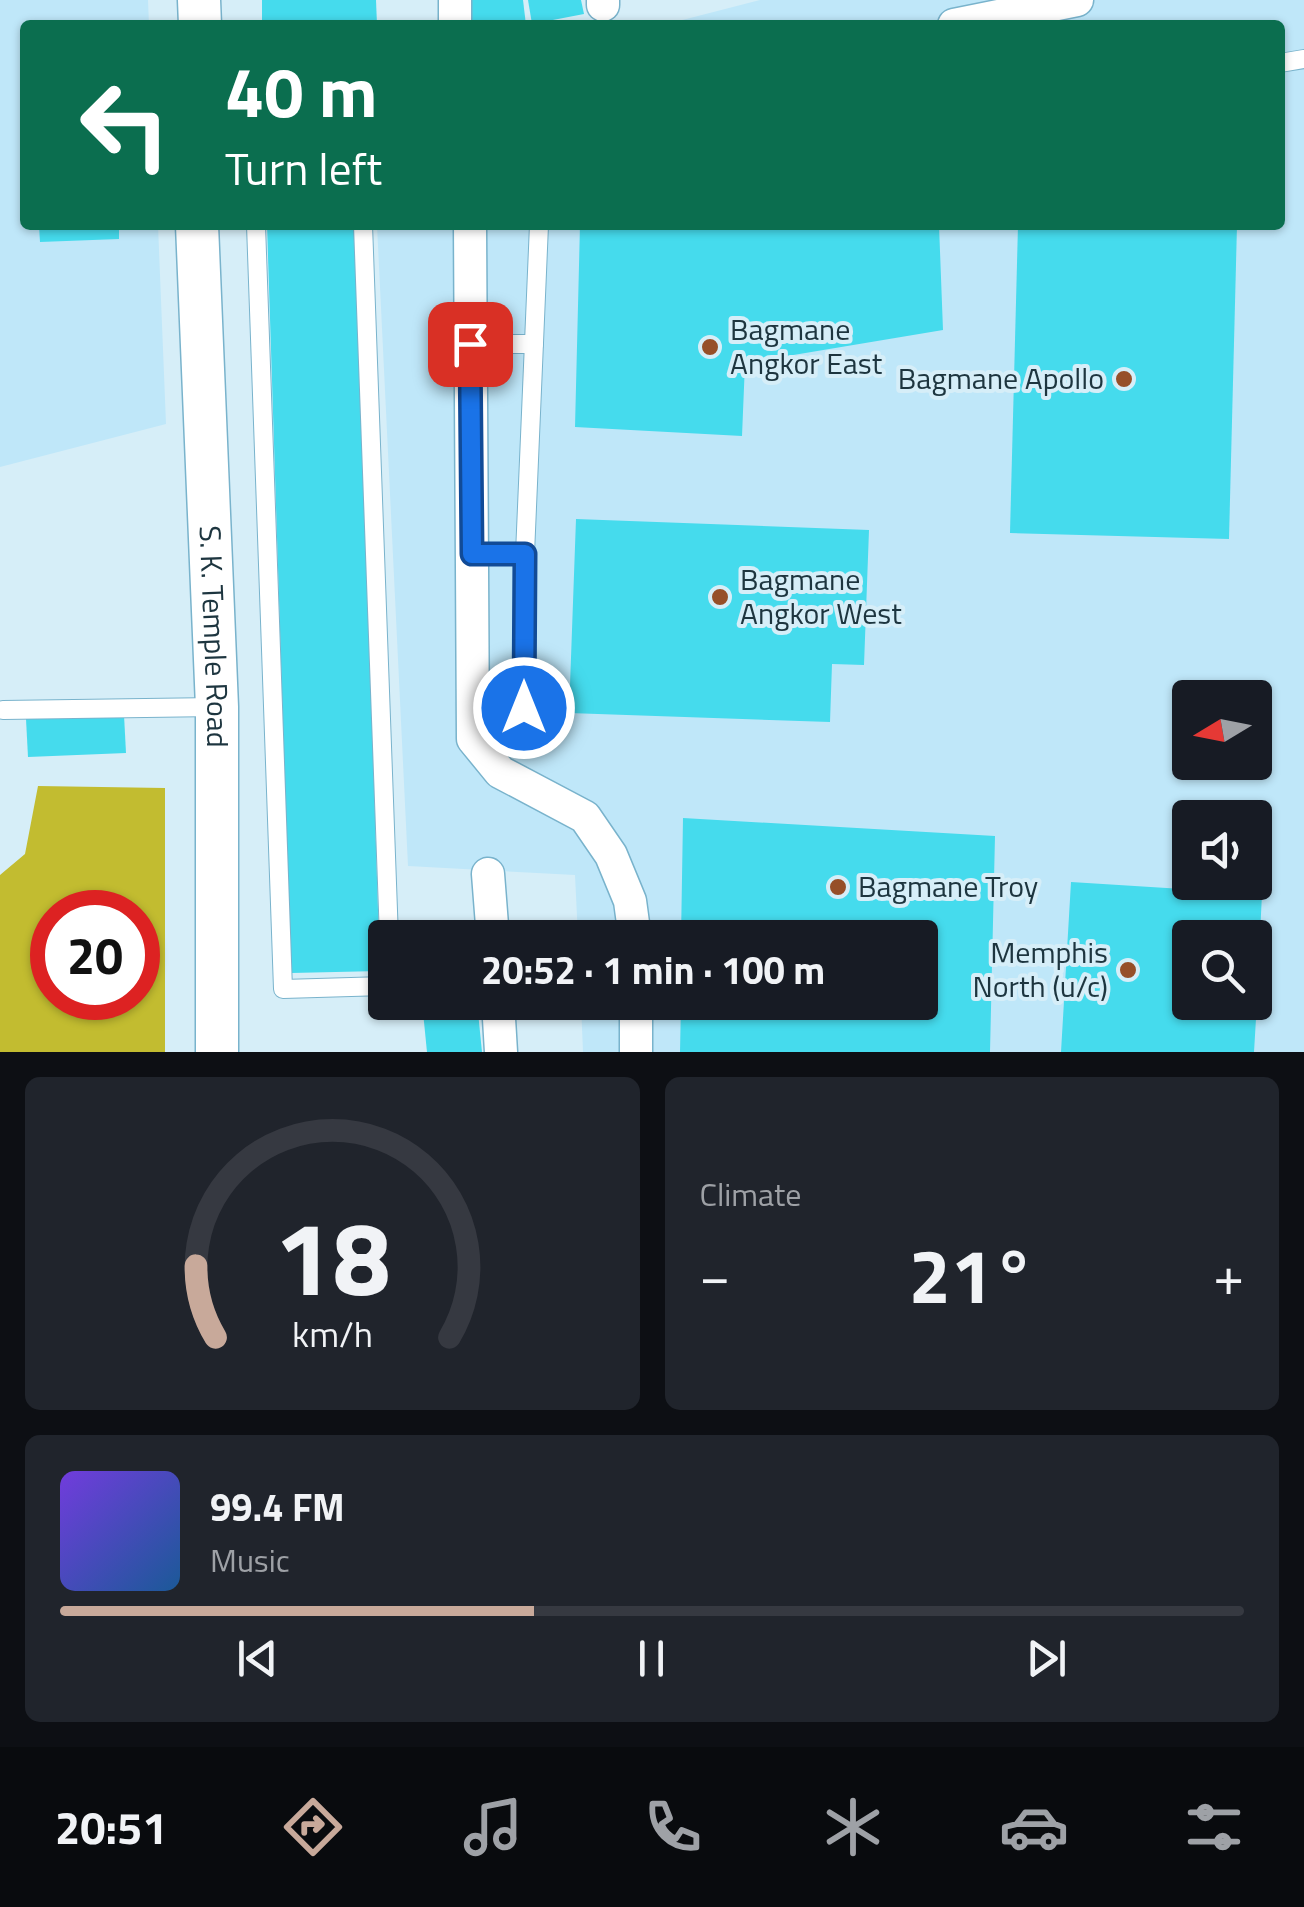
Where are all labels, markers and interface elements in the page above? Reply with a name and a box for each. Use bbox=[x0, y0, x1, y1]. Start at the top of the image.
text: 40 m bbox=[225, 38, 378, 144]
icon: left bbox=[60, 60, 190, 190]
text: Turn left bbox=[225, 134, 382, 202]
pin bbox=[428, 302, 513, 387]
place label: Bagmane Angkor East bbox=[730, 306, 883, 386]
icon: arrive bbox=[443, 317, 498, 372]
marker: Bagmane Angkor East bbox=[699, 336, 721, 358]
place label: Bagmane Apollo bbox=[898, 355, 1104, 401]
marker: Bagmane Apollo bbox=[1113, 368, 1135, 390]
street label: S. K. Temple Road bbox=[187, 525, 241, 748]
place label: Bagmane Angkor West bbox=[740, 556, 902, 636]
marker: Bagmane Angkor West bbox=[709, 586, 731, 608]
position arrow bbox=[472, 656, 576, 760]
north arrow bbox=[1172, 680, 1272, 780]
map controls bbox=[1172, 680, 1272, 1020]
button: sound bbox=[1172, 800, 1272, 900]
place label: Bagmane Troy bbox=[858, 863, 1038, 909]
marker: Bagmane Troy bbox=[827, 876, 849, 898]
speed limit sign: 20 bbox=[30, 890, 160, 1020]
button: search bbox=[1172, 920, 1272, 1020]
place label: Memphis North (u/c) bbox=[973, 929, 1108, 1009]
text: 20:52 · 1 min · 100 m bbox=[481, 941, 825, 999]
marker: Memphis North (u/c) bbox=[1117, 959, 1139, 981]
text: Climate bbox=[700, 1170, 801, 1218]
text: 18 bbox=[274, 1177, 390, 1335]
text: 21° bbox=[909, 1218, 1035, 1332]
text: − bbox=[700, 1233, 730, 1316]
text: + bbox=[1213, 1233, 1244, 1316]
text: km/h bbox=[292, 1306, 373, 1361]
text: 99.4 FM bbox=[210, 1478, 345, 1536]
text: Music bbox=[210, 1536, 290, 1584]
icon: previous bbox=[230, 1631, 285, 1686]
icon: pause bbox=[624, 1631, 679, 1686]
icon: next bbox=[1019, 1631, 1074, 1686]
icon: directions bbox=[278, 1792, 348, 1862]
icon: music bbox=[458, 1792, 528, 1862]
icon: phone bbox=[638, 1792, 708, 1862]
icon: climate bbox=[818, 1792, 888, 1862]
icon: car bbox=[999, 1792, 1069, 1862]
icon: filters bbox=[1179, 1792, 1249, 1862]
text: 20:51 bbox=[55, 1793, 167, 1861]

